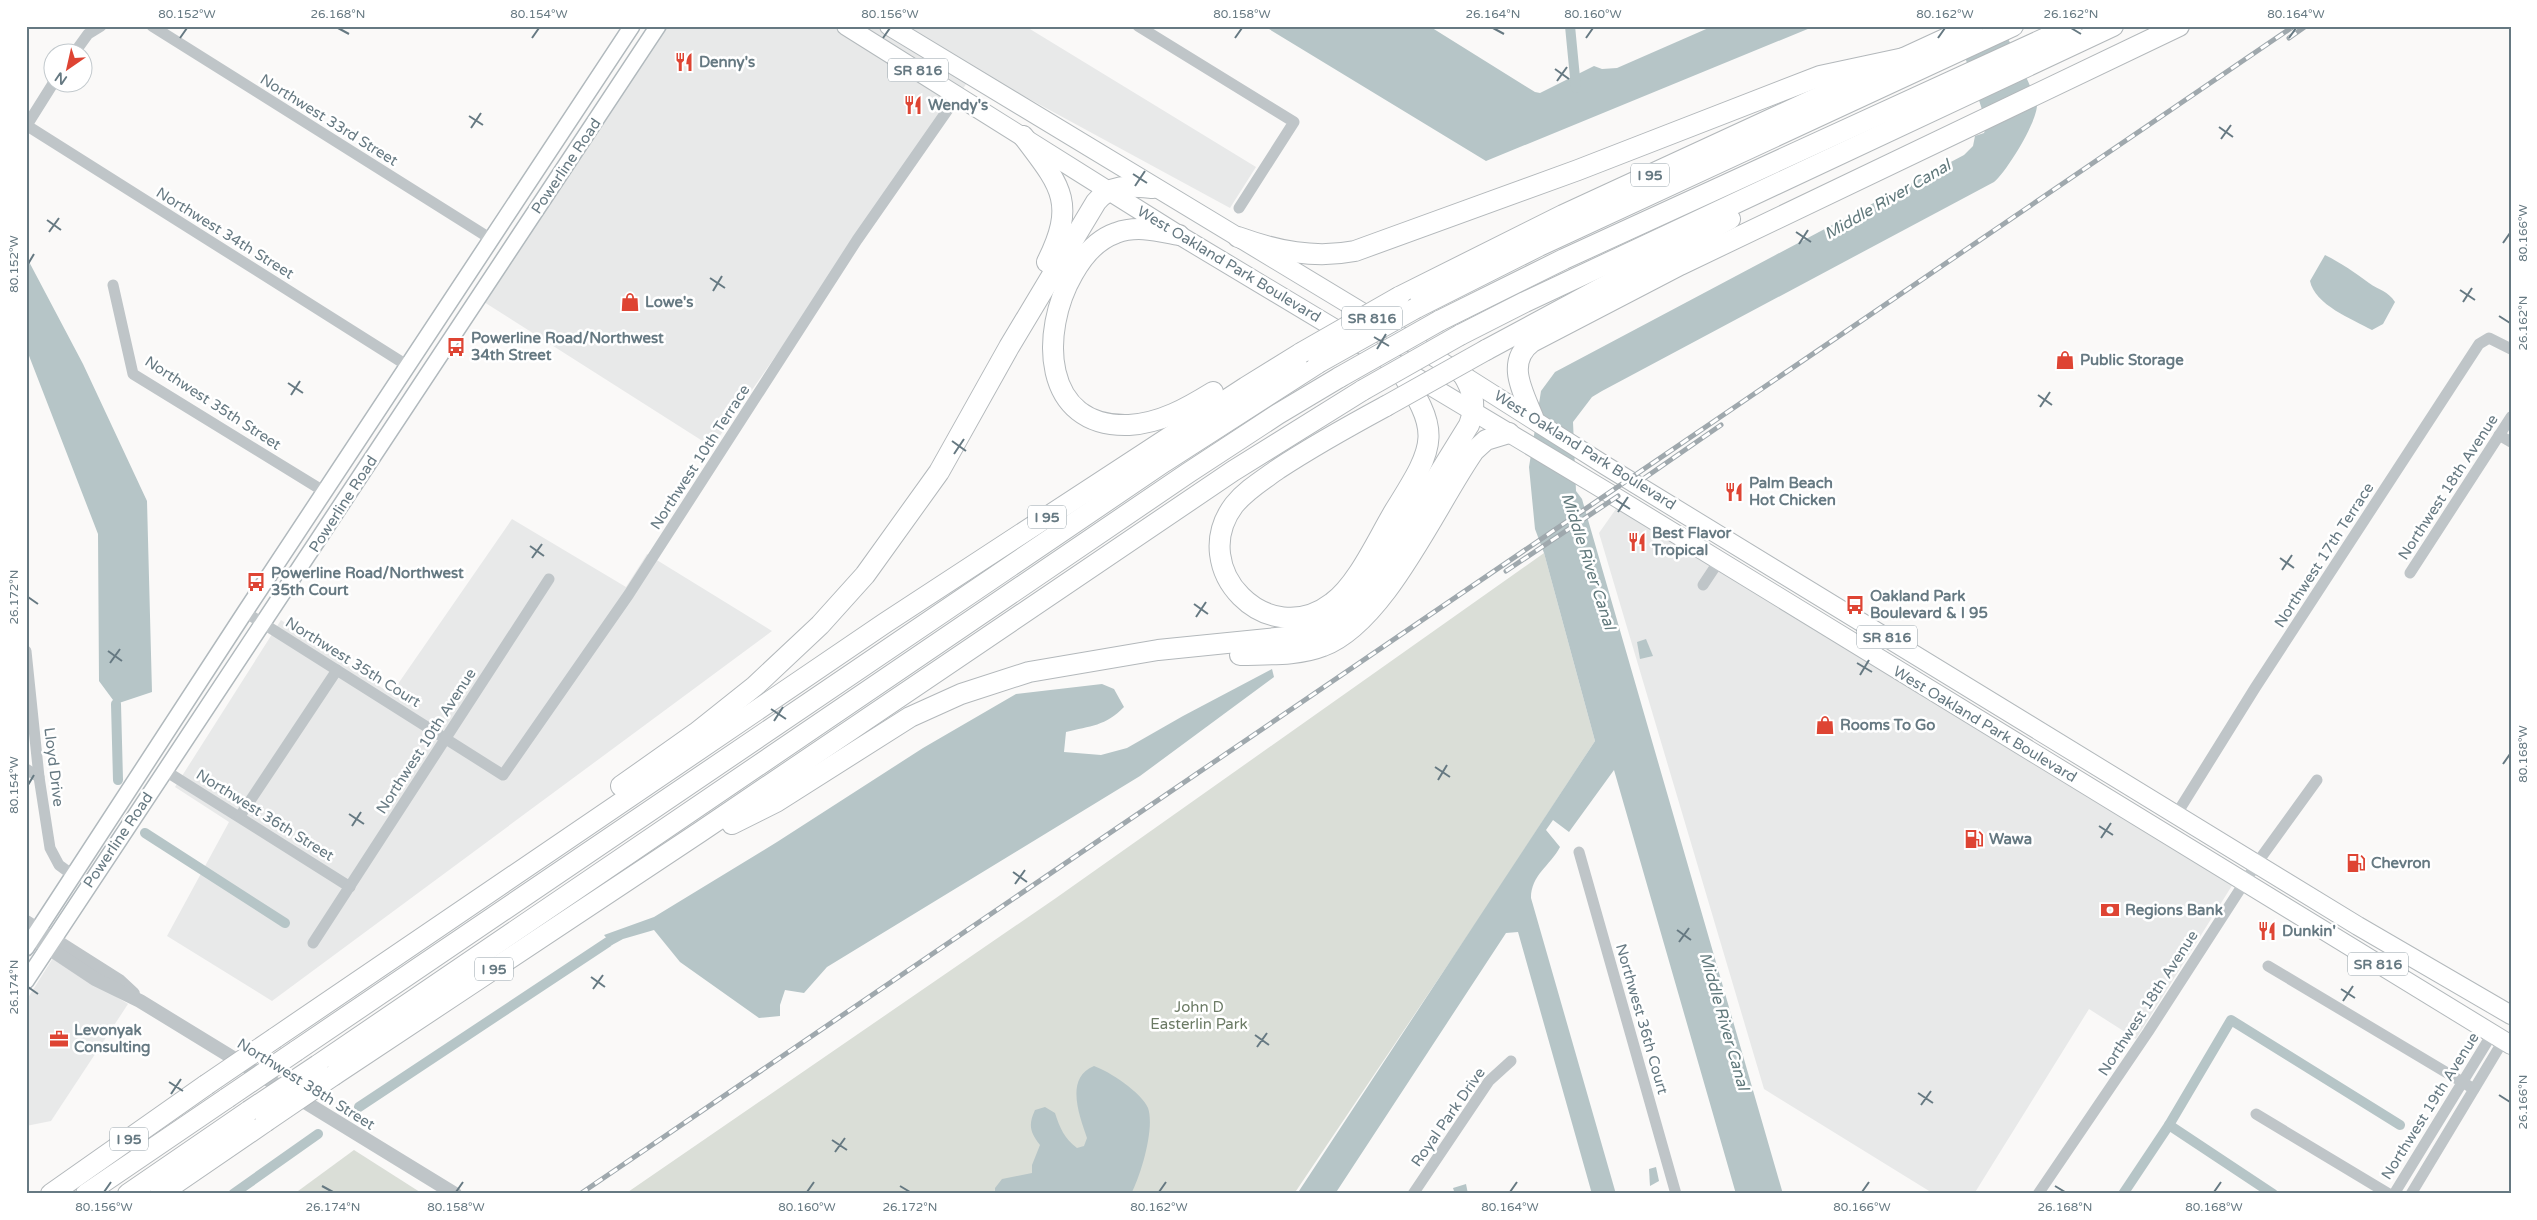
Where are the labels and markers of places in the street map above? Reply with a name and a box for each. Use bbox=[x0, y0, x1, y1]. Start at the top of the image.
restaurant icon: Denny's bbox=[673, 51, 695, 73]
place label: Denny's bbox=[699, 53, 755, 72]
restaurant icon: Wendy's bbox=[902, 94, 924, 116]
place label: Wendy's bbox=[928, 96, 988, 115]
shop icon: Lowe's bbox=[619, 291, 641, 313]
place label: Lowe's bbox=[645, 293, 693, 311]
place label: Powerline Road/Northwest 34th Street bbox=[471, 329, 664, 364]
bus stop icon: Powerline Road/Northwest 34th Street bbox=[445, 336, 467, 358]
shop icon: Public Storage bbox=[2054, 349, 2076, 371]
place label: Public Storage bbox=[2080, 351, 2184, 370]
place label: Palm Beach Hot Chicken bbox=[1749, 474, 1836, 509]
restaurant icon: Palm Beach Hot Chicken bbox=[1723, 481, 1745, 503]
place label: Best Flavor Tropical bbox=[1651, 524, 1732, 560]
restaurant icon: Best Flavor Tropical bbox=[1626, 531, 1648, 553]
place label: Powerline Road/Northwest 35th Court bbox=[271, 564, 464, 599]
bus stop icon: Powerline Road/Northwest 35th Court bbox=[245, 571, 267, 593]
place label: Oakland Park Boulevard & I 95 bbox=[1870, 587, 1988, 622]
bus stop icon: Oakland Park Boulevard & I 95 bbox=[1844, 594, 1866, 616]
shop icon: Rooms To Go bbox=[1814, 714, 1836, 736]
place label: Rooms To Go bbox=[1840, 716, 1935, 734]
fuel station icon: Wawa bbox=[1963, 828, 1985, 850]
place label: Wawa bbox=[1989, 830, 2032, 848]
fuel station icon: Chevron bbox=[2345, 852, 2367, 874]
place label: Chevron bbox=[2371, 854, 2431, 872]
bank icon: Regions Bank bbox=[2099, 899, 2121, 921]
place label: Regions Bank bbox=[2125, 901, 2223, 920]
restaurant icon: Dunkin' bbox=[2256, 920, 2278, 942]
place label: Dunkin' bbox=[2282, 922, 2336, 940]
place label: Levonyak Consulting bbox=[74, 1021, 151, 1057]
office icon: Levonyak Consulting bbox=[48, 1028, 70, 1050]

